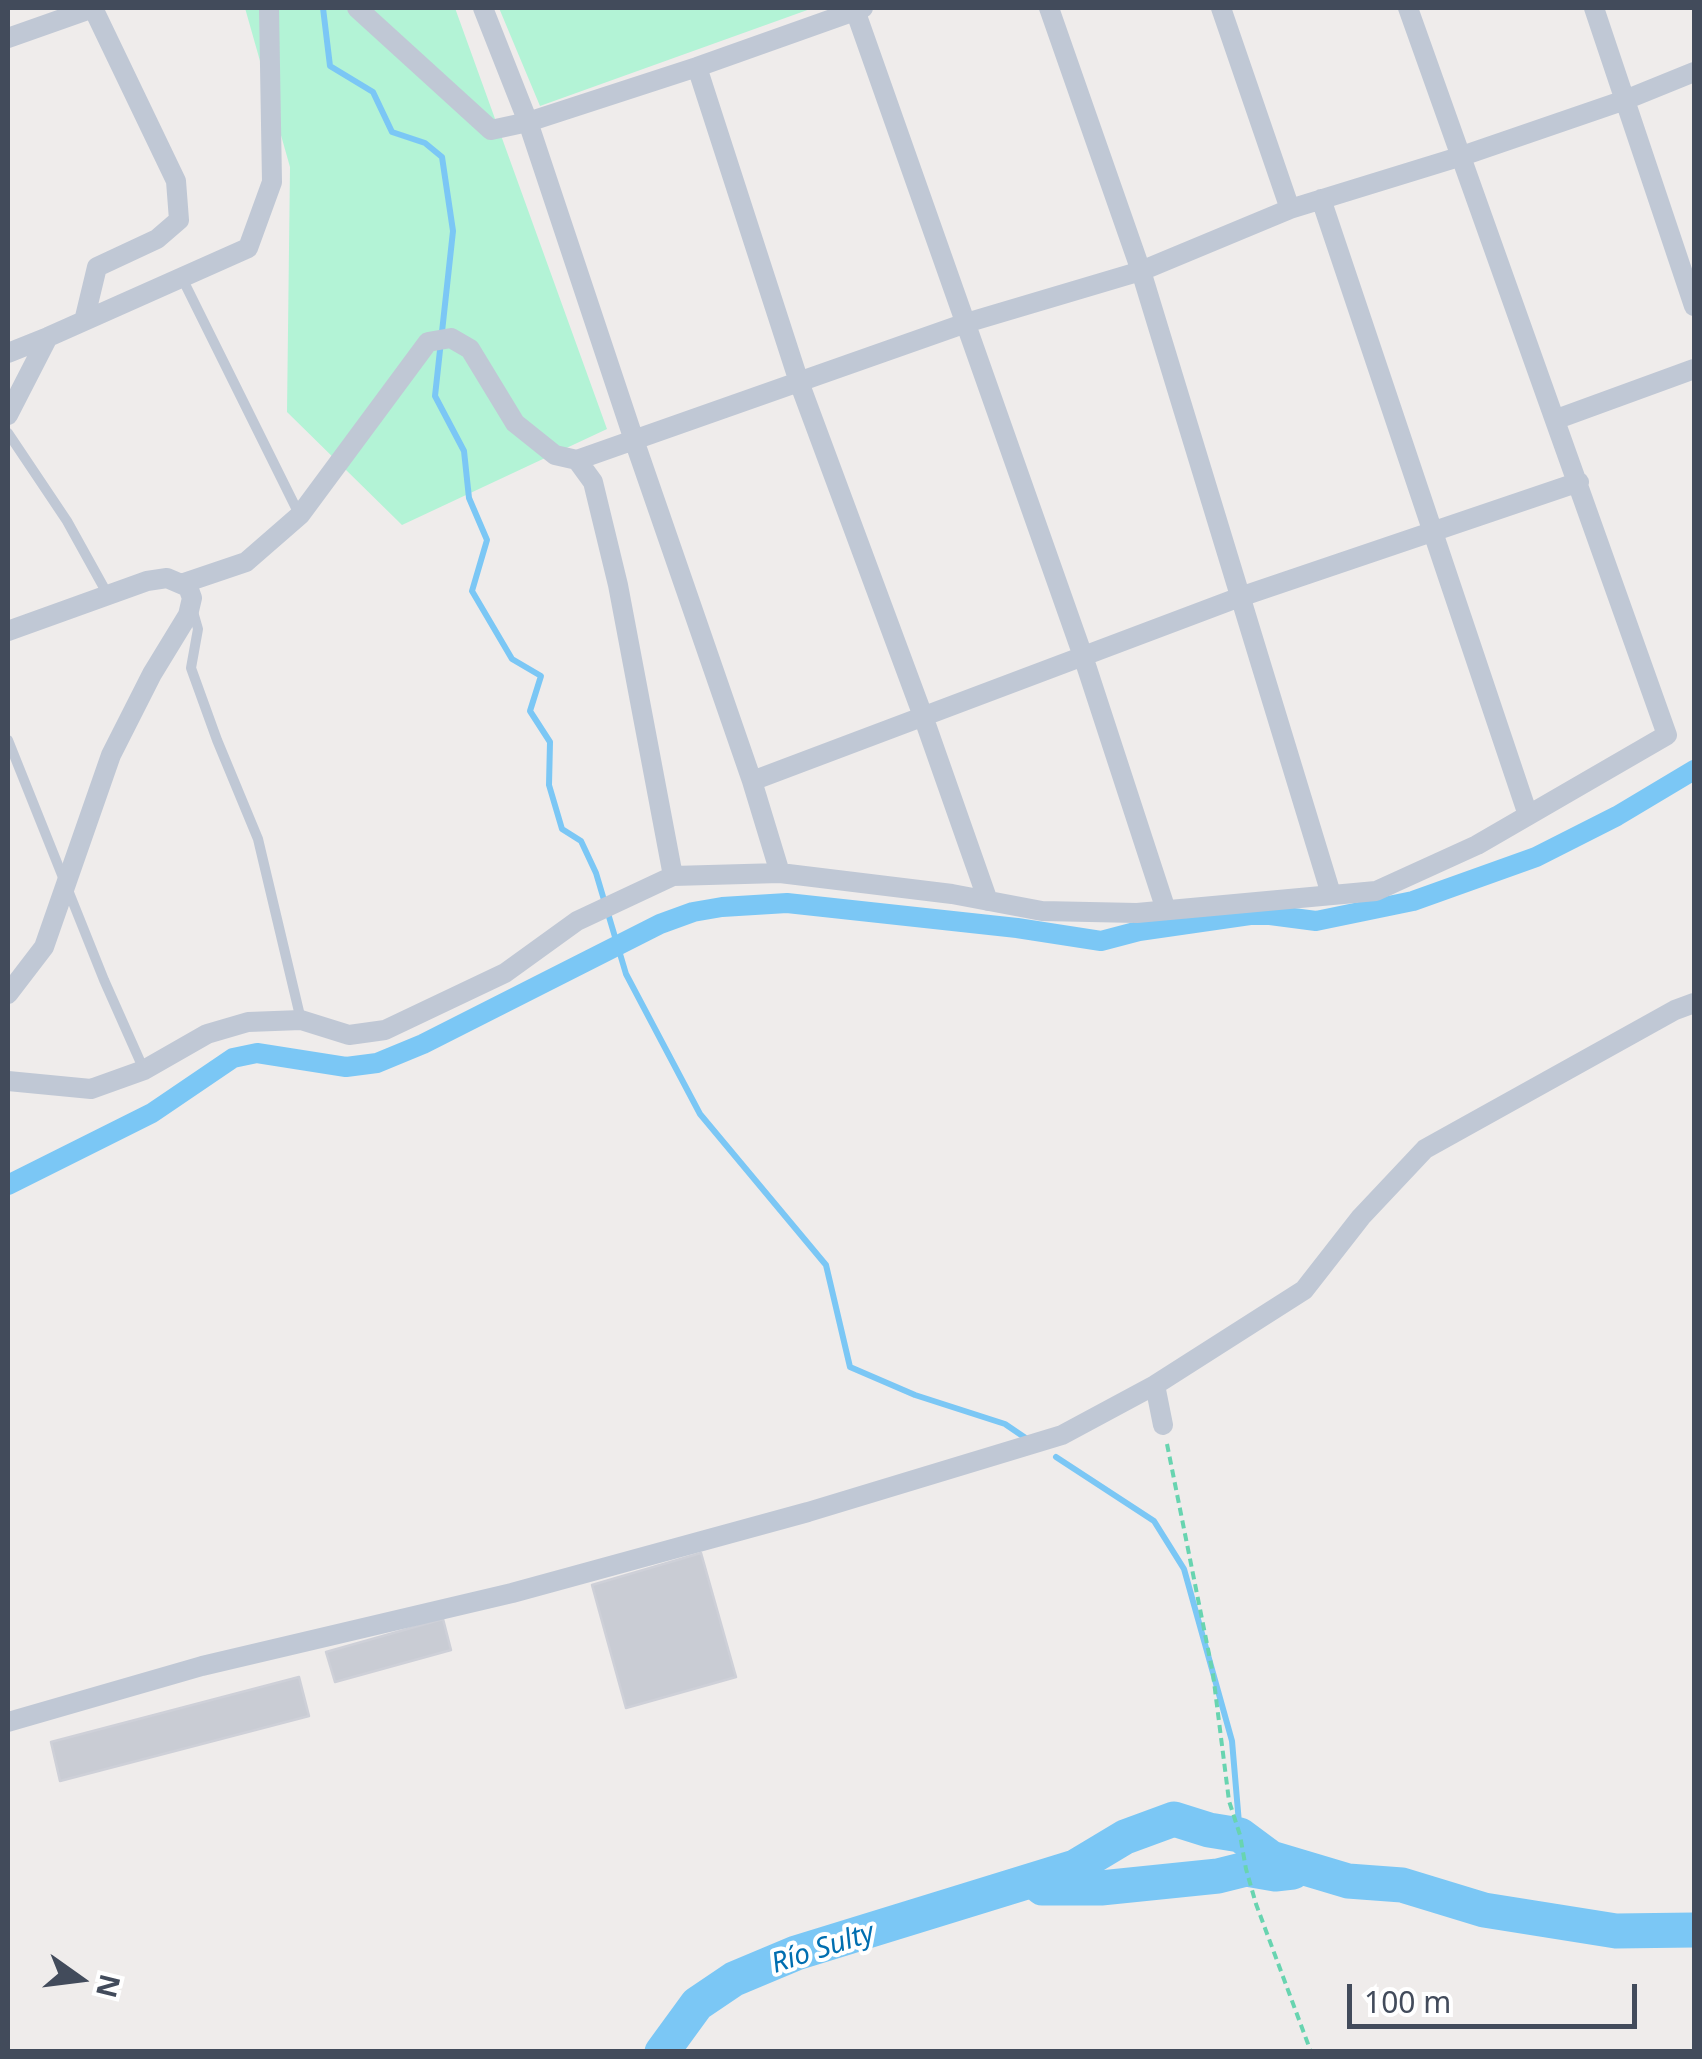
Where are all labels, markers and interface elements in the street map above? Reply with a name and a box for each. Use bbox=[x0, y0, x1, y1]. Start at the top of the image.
water label: Río Sulty bbox=[767, 1917, 879, 1981]
north arrow bbox=[30, 1929, 130, 2029]
scale bar bbox=[1352, 1964, 1642, 2026]
text: N bbox=[88, 1971, 130, 2002]
text: 100 m bbox=[1364, 1981, 1451, 2022]

